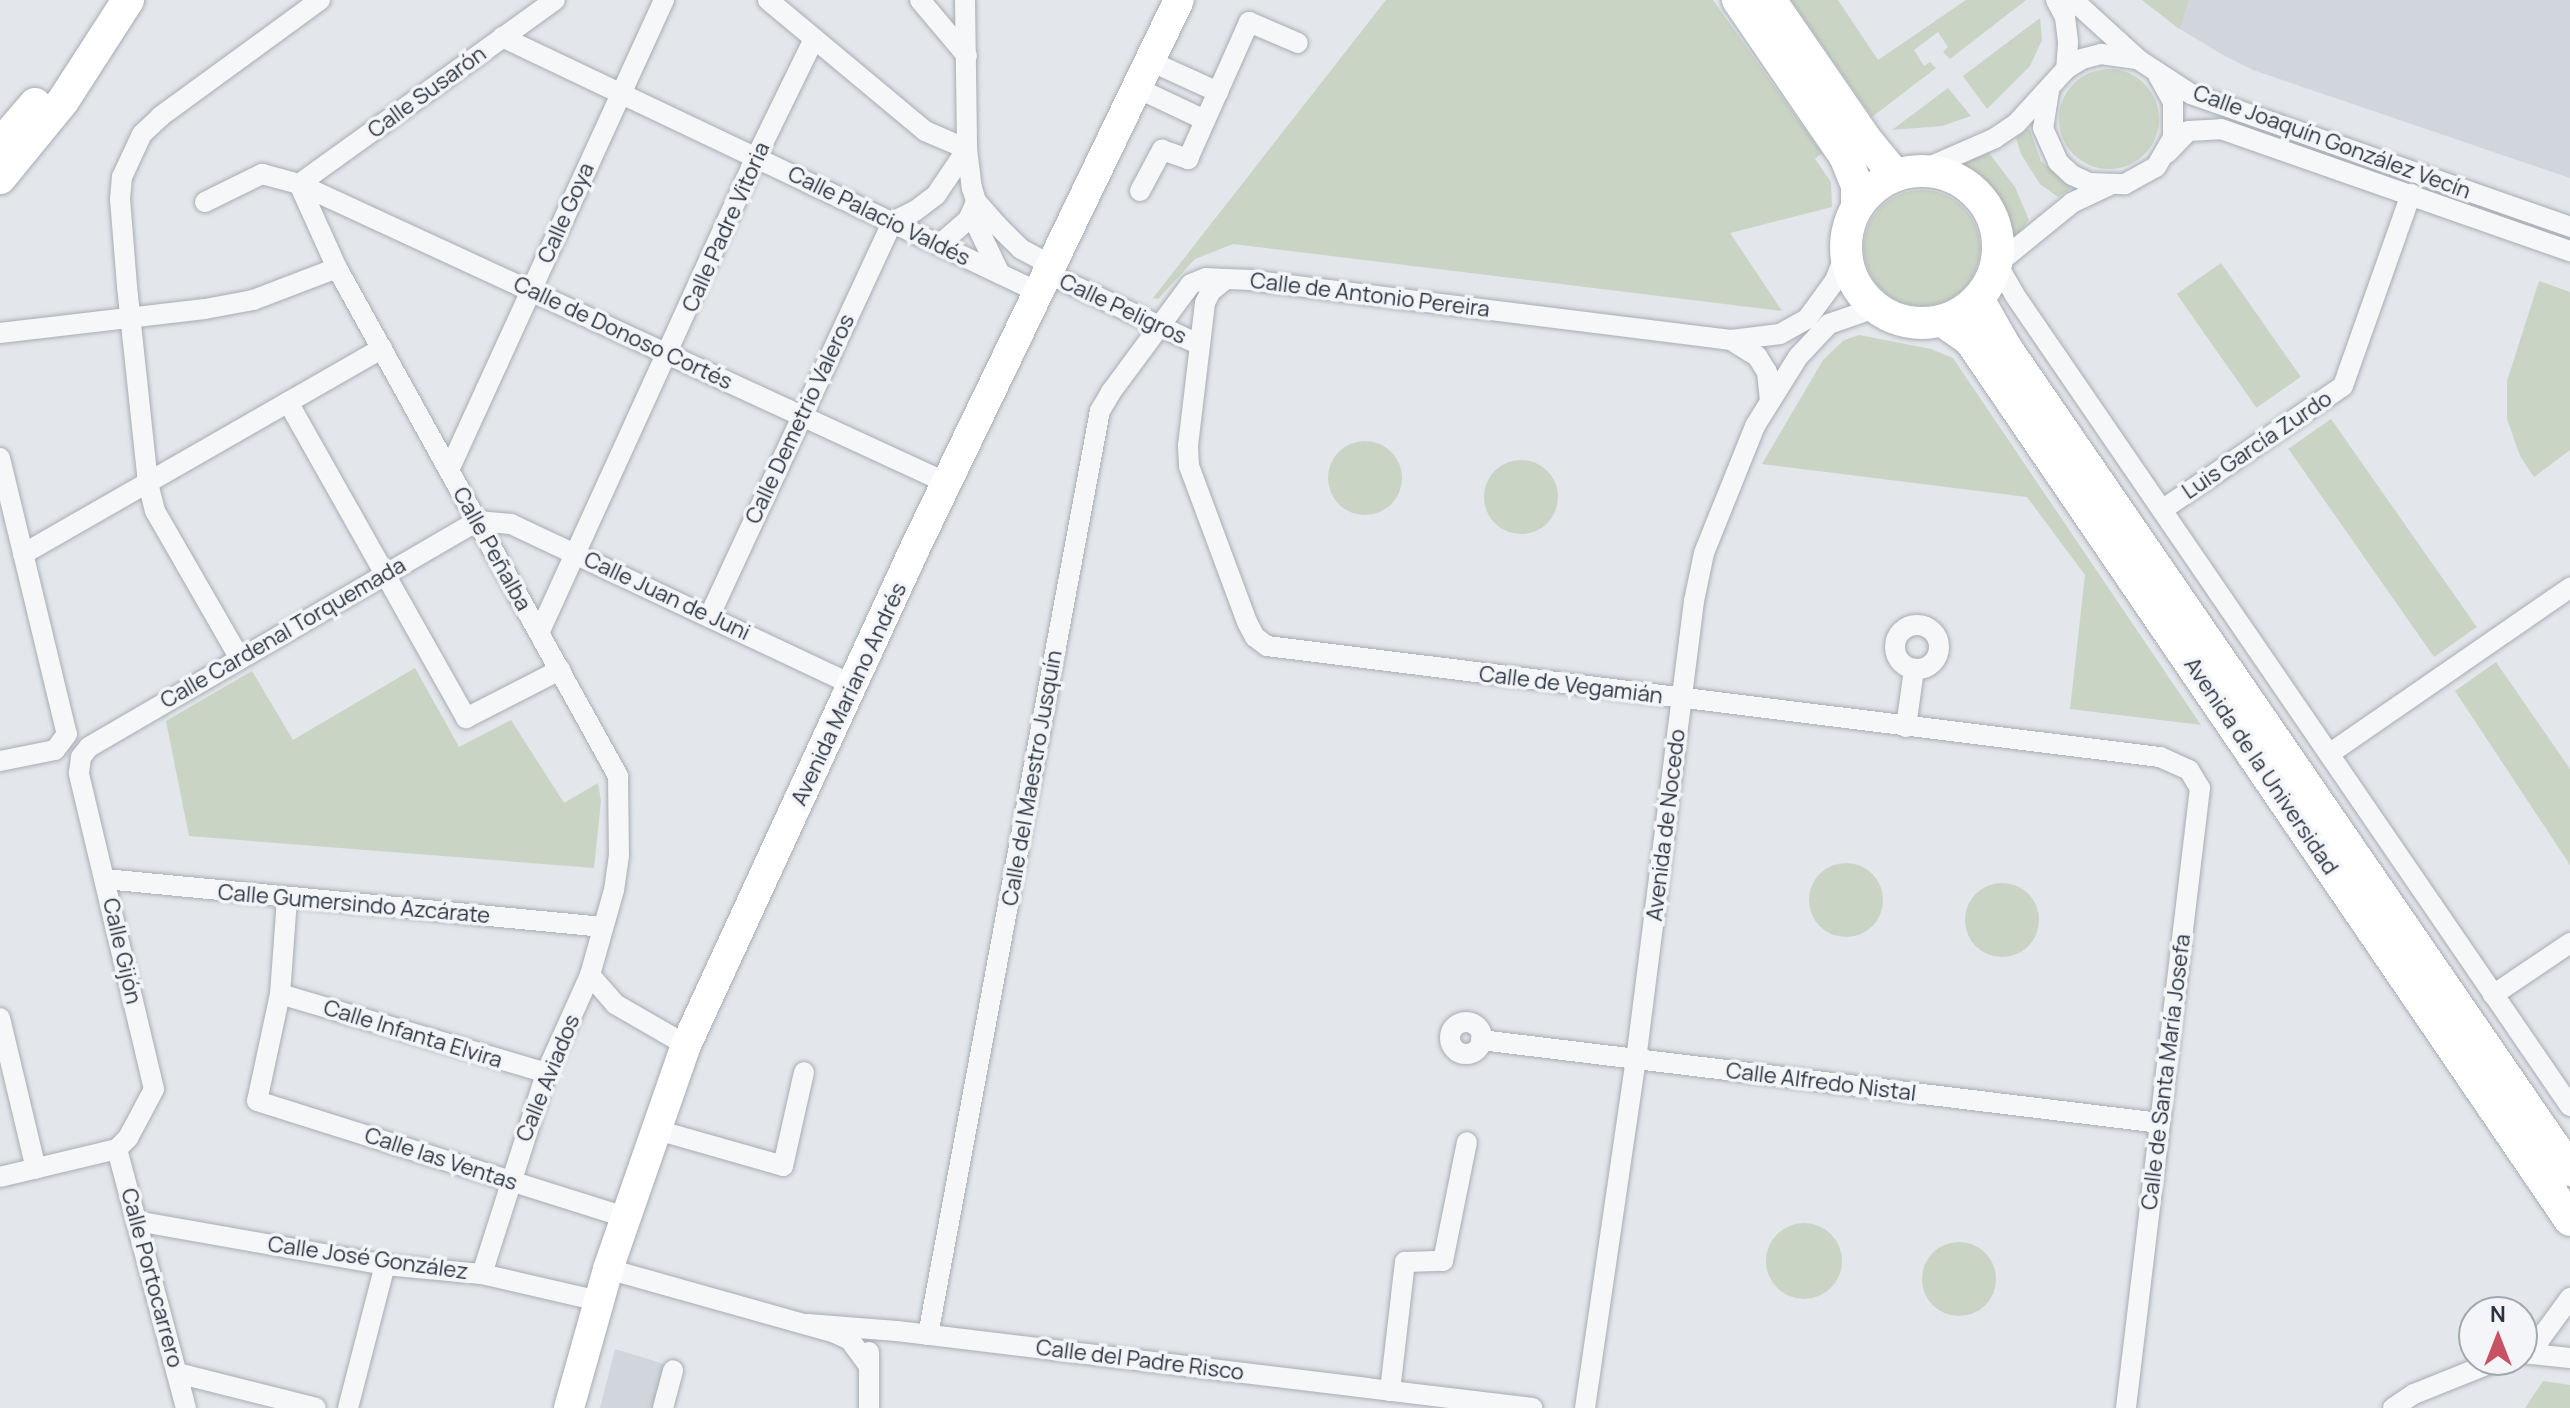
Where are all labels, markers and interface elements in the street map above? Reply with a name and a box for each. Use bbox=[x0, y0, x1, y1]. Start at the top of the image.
street label: Calle Susarón bbox=[363, 40, 491, 144]
street label: Calle Joaquín González Vecín bbox=[2190, 79, 2474, 205]
street label: Calle Padre Vitoria bbox=[677, 138, 775, 316]
street label: Calle Goya bbox=[532, 159, 600, 267]
street label: Calle Palacio Valdés bbox=[784, 160, 974, 272]
street label: Calle de Antonio Pereira bbox=[1249, 267, 1491, 323]
street label: Calle Peligros bbox=[1055, 268, 1191, 350]
street label: Calle de Donoso Cortés bbox=[509, 271, 737, 395]
street label: Calle Demetrio Valeros bbox=[740, 310, 860, 528]
street label: Luis García Zurdo bbox=[2177, 385, 2337, 505]
street label: Calle Peñalba bbox=[447, 483, 537, 615]
street label: Calle Juan de Juni bbox=[580, 546, 754, 646]
street label: Calle Cardenal Torquemada bbox=[156, 552, 410, 714]
street label: Avenida Mariano Andrés bbox=[786, 578, 912, 810]
street label: Calle del Maestro Jusquín bbox=[997, 648, 1067, 908]
street label: Avenida de la Universidad bbox=[2178, 653, 2344, 879]
street label: Calle de Vegamián bbox=[1478, 661, 1664, 709]
street label: Avenida de Nocedo bbox=[1641, 727, 1691, 923]
street label: Calle Gumersindo Azcárate bbox=[217, 879, 491, 929]
street label: Calle Gijón bbox=[97, 896, 147, 1006]
street label: Calle de Santa María Josefa bbox=[2136, 933, 2196, 1211]
street label: Calle Infanta Elvira bbox=[320, 994, 506, 1074]
street label: Calle Aviados bbox=[511, 1011, 585, 1145]
street label: Calle Alfredo Nistal bbox=[1724, 1057, 1918, 1107]
street label: Calle las Ventas bbox=[361, 1122, 521, 1196]
street label: Calle Portocarrero bbox=[115, 1185, 189, 1371]
street label: Calle José González bbox=[266, 1231, 470, 1285]
north arrow bbox=[2458, 1296, 2538, 1376]
text: N bbox=[2490, 1299, 2506, 1329]
street label: Calle del Padre Risco bbox=[1034, 1334, 1246, 1386]

